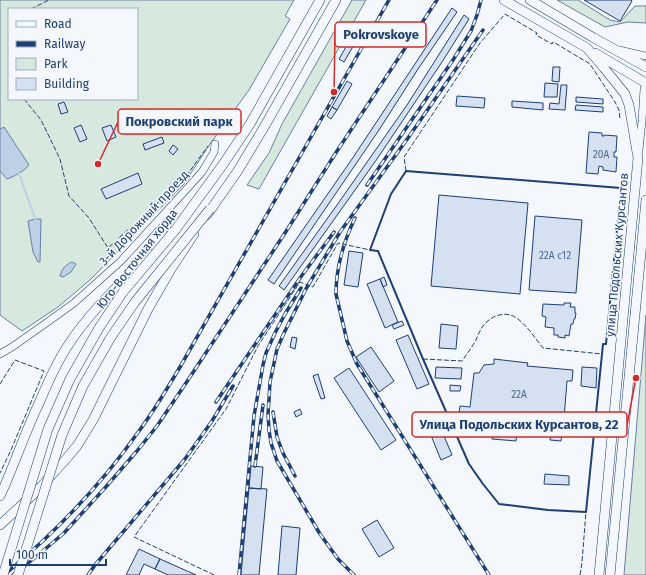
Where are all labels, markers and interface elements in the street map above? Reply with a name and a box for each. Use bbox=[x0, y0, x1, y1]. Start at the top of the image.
legend bbox=[8, 8, 138, 100]
text: Road bbox=[44, 17, 72, 31]
callout: Pokrovskoye bbox=[335, 22, 426, 47]
text: Pokrovskoye bbox=[343, 27, 419, 42]
text: Railway bbox=[44, 37, 85, 51]
text: Park bbox=[44, 57, 68, 71]
text: Building bbox=[44, 77, 90, 91]
callout: Покровский парк bbox=[118, 109, 241, 134]
text: Покровский парк bbox=[125, 114, 233, 129]
house number: 20А bbox=[593, 149, 609, 161]
street label: 3-й Дорожный проезд bbox=[96, 167, 192, 268]
street label: улица Подольских Курсантов bbox=[603, 172, 631, 338]
street label: Юго-Восточная хорда bbox=[94, 206, 180, 312]
house number: 22А с12 bbox=[539, 250, 571, 262]
house number: 22А bbox=[511, 389, 527, 401]
callout: Улица Подольских Курсантов, 22 bbox=[412, 412, 627, 437]
text: Улица Подольских Курсантов, 22 bbox=[418, 417, 619, 432]
scale bar bbox=[10, 541, 106, 567]
text: 100 m bbox=[16, 548, 48, 562]

